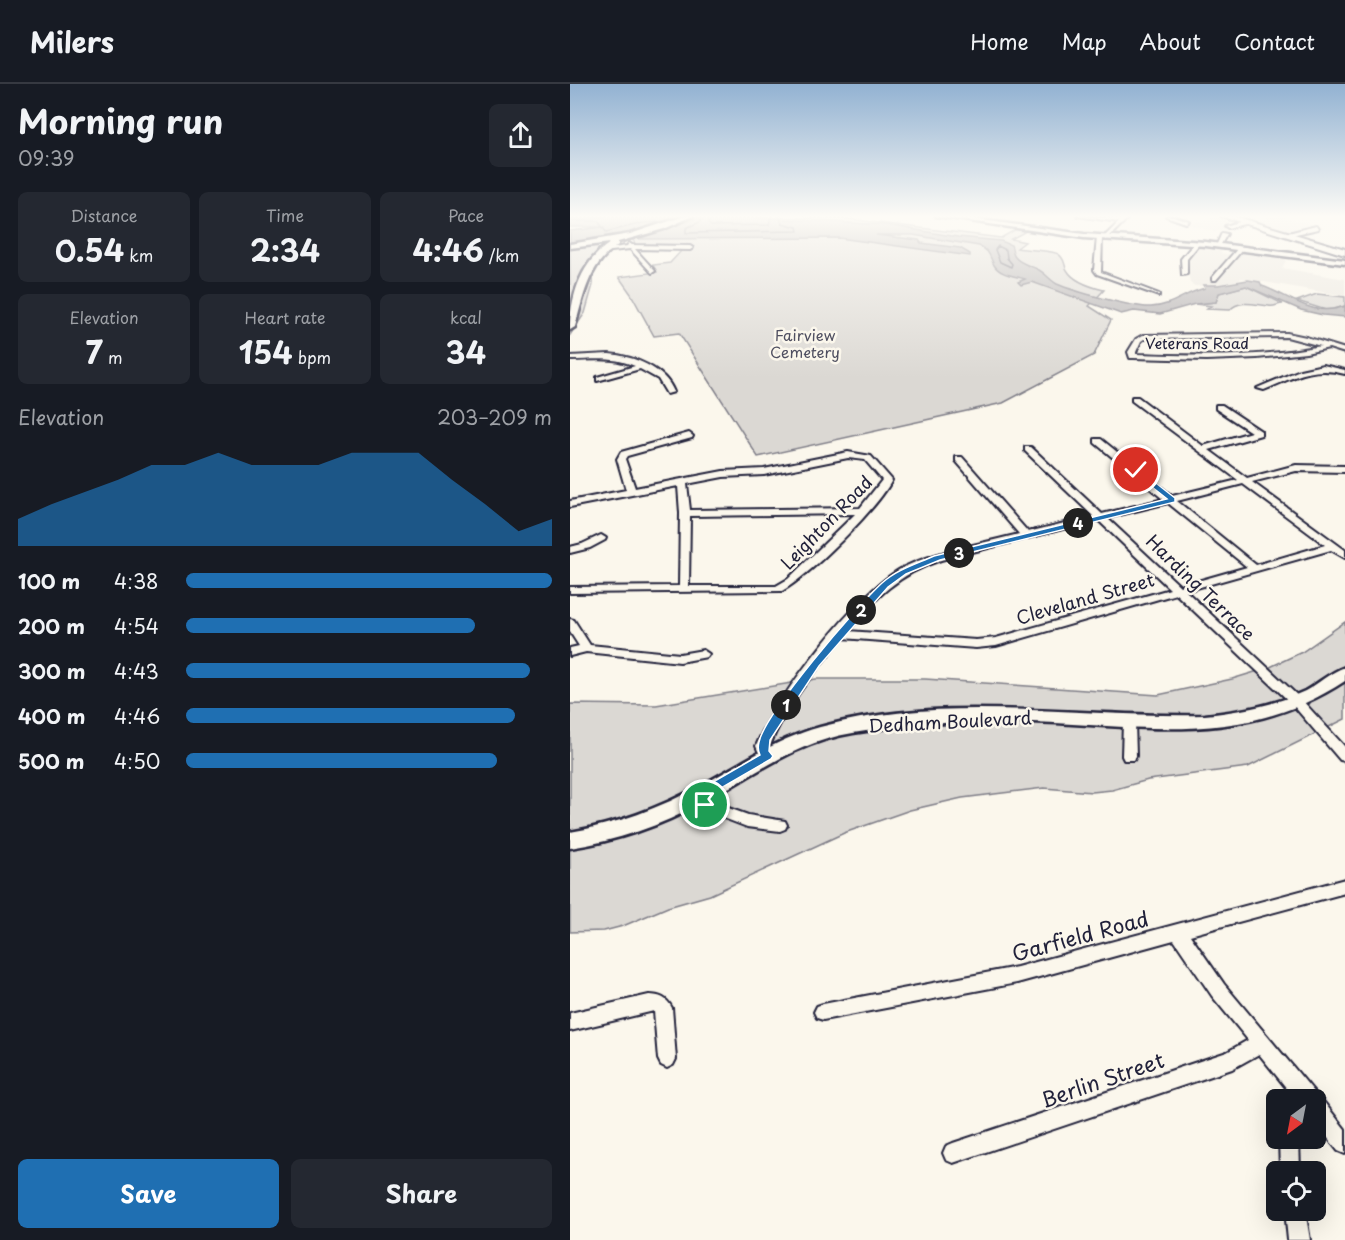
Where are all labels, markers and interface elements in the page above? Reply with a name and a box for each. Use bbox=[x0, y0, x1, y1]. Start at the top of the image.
text: Milers bbox=[30, 20, 114, 63]
text: Home bbox=[970, 25, 1029, 57]
text: Map bbox=[1062, 25, 1107, 57]
text: About bbox=[1140, 25, 1201, 57]
text: Contact bbox=[1234, 25, 1315, 57]
text: Morning run bbox=[18, 95, 223, 145]
button: share bbox=[489, 104, 552, 167]
text: 09:39 bbox=[18, 143, 75, 173]
text: Distance bbox=[70, 203, 138, 227]
text: Time bbox=[266, 203, 304, 227]
text: Pace bbox=[448, 203, 484, 227]
text: 0.54 bbox=[55, 227, 124, 272]
text: 2:34 bbox=[250, 227, 320, 272]
text: 4:46 bbox=[413, 227, 484, 272]
text: km bbox=[124, 243, 153, 267]
text: /km bbox=[484, 243, 519, 267]
text: Elevation bbox=[69, 305, 139, 329]
text: Heart rate bbox=[245, 305, 325, 329]
text: kcal bbox=[450, 305, 482, 329]
park label: Fairview Cemetery bbox=[770, 323, 840, 363]
text: 7 bbox=[86, 329, 103, 374]
text: 154 bbox=[239, 329, 293, 374]
text: 34 bbox=[446, 329, 486, 374]
street label: Veterans Road bbox=[1145, 331, 1249, 354]
text: m bbox=[103, 345, 123, 369]
text: bpm bbox=[293, 345, 331, 369]
text: Elevation bbox=[18, 402, 104, 432]
text: 203–209 m bbox=[437, 402, 552, 432]
pin bbox=[1110, 444, 1161, 495]
icon: check bbox=[1119, 453, 1152, 486]
street label: Leighton Road bbox=[774, 469, 878, 575]
pin: 4 bbox=[1063, 508, 1093, 538]
text: 4 bbox=[1073, 511, 1083, 535]
street label: Harding Terrace bbox=[1140, 528, 1262, 646]
pin: 3 bbox=[944, 538, 974, 568]
text: 3 bbox=[954, 541, 964, 565]
street label: Cleveland Street bbox=[1013, 565, 1157, 631]
text: 100 m bbox=[18, 566, 80, 596]
text: 4:38 bbox=[114, 566, 159, 596]
pin: 2 bbox=[846, 595, 876, 625]
text: 2 bbox=[855, 598, 867, 622]
text: 200 m bbox=[18, 611, 85, 641]
text: 4:54 bbox=[114, 611, 159, 641]
text: 300 m bbox=[18, 656, 86, 686]
text: 4:43 bbox=[114, 656, 159, 686]
pin: 1 bbox=[771, 690, 801, 720]
text: 1 bbox=[782, 693, 790, 717]
text: 400 m bbox=[18, 701, 86, 731]
text: 4:46 bbox=[114, 701, 160, 731]
street label: Dedham Boulevard bbox=[868, 703, 1032, 739]
text: 500 m bbox=[18, 746, 85, 776]
text: 4:50 bbox=[114, 746, 160, 776]
pin bbox=[679, 779, 730, 830]
icon: arrive bbox=[688, 788, 721, 821]
street label: Garfield Road bbox=[1008, 901, 1152, 969]
street label: Berlin Street bbox=[1036, 1043, 1168, 1115]
north arrow bbox=[1266, 1089, 1326, 1149]
map controls bbox=[1266, 1089, 1326, 1221]
button: Save bbox=[18, 1159, 279, 1228]
button: Share bbox=[291, 1159, 552, 1228]
button: locate bbox=[1266, 1161, 1326, 1221]

